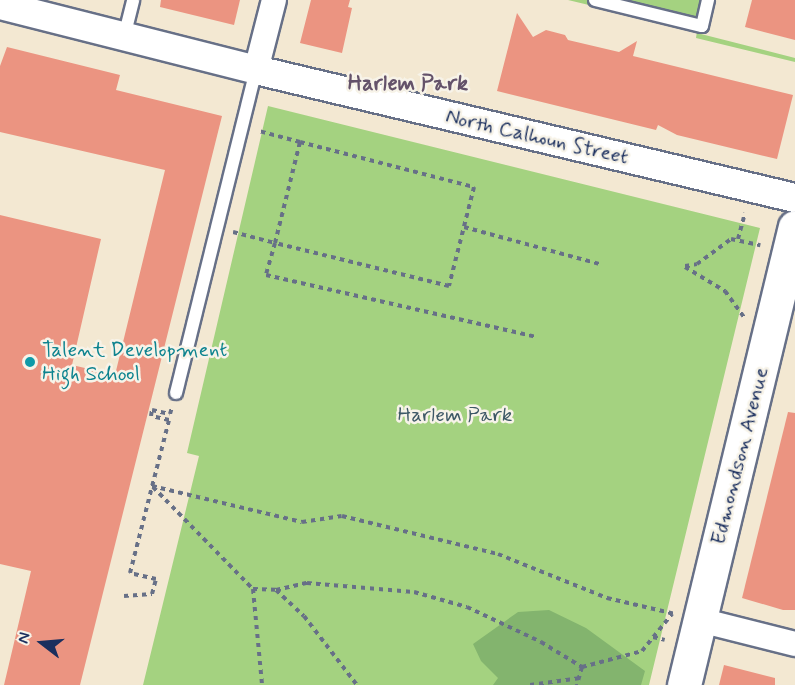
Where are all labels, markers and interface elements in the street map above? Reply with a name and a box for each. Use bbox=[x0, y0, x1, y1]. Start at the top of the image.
district label: Harlem Park bbox=[350, 72, 466, 98]
street label: North Calhoun Street bbox=[442, 103, 632, 171]
place label: Talent Development High School bbox=[42, 337, 234, 387]
marker: Talent Development High School bbox=[23, 355, 37, 369]
street label: Edmondson Avenue bbox=[706, 365, 774, 547]
park label: Harlem Park bbox=[399, 402, 511, 428]
north arrow bbox=[12, 613, 72, 673]
text: N bbox=[13, 630, 36, 646]

